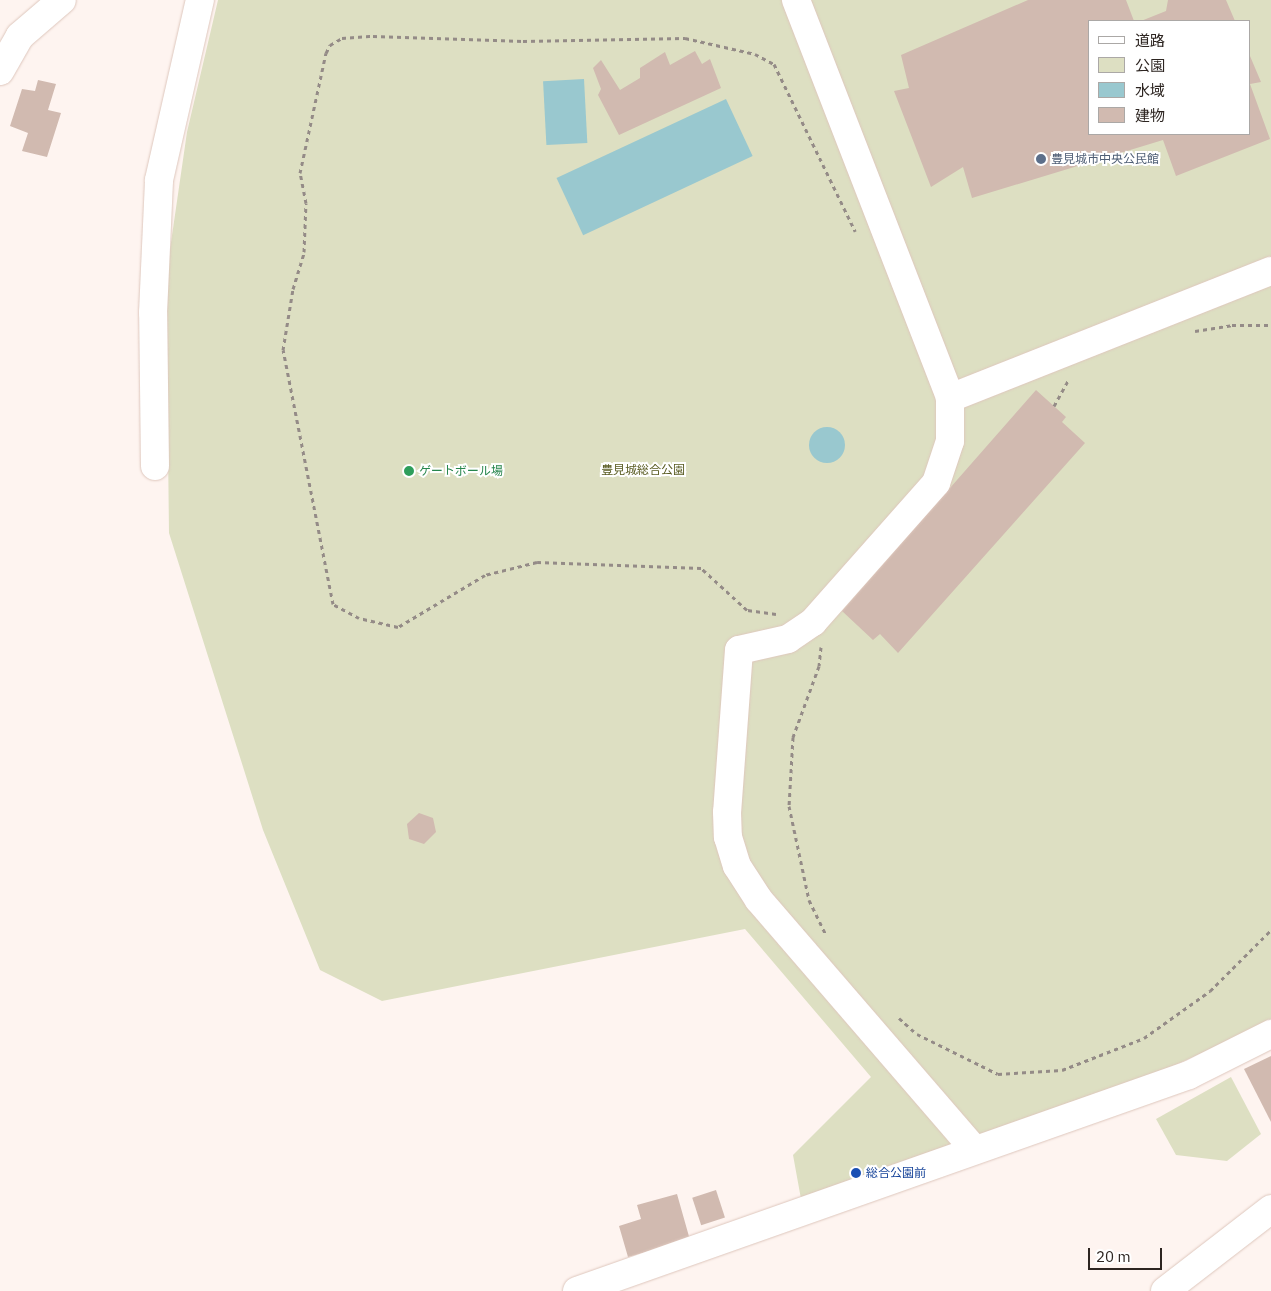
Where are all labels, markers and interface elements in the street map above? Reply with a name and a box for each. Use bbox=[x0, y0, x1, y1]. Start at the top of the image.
legend bbox=[1088, 20, 1251, 135]
text: 道路 bbox=[1135, 31, 1165, 50]
text: 公園 bbox=[1135, 56, 1165, 75]
text: 水域 bbox=[1135, 81, 1165, 100]
text: 建物 bbox=[1135, 106, 1165, 125]
place label: 豊見城市中央公民館 bbox=[1051, 152, 1159, 166]
marker: 豊見城市中央公民館 bbox=[1035, 153, 1047, 165]
park label: 豊見城総合公園 bbox=[601, 463, 685, 477]
place label: ゲートボール場 bbox=[419, 464, 503, 478]
marker: ゲートボール場 bbox=[403, 465, 415, 477]
place label: 総合公園前 bbox=[866, 1166, 926, 1180]
marker: 総合公園前 bbox=[850, 1167, 862, 1179]
scale bar bbox=[1091, 1238, 1165, 1270]
text: 20 m bbox=[1096, 1247, 1131, 1266]

